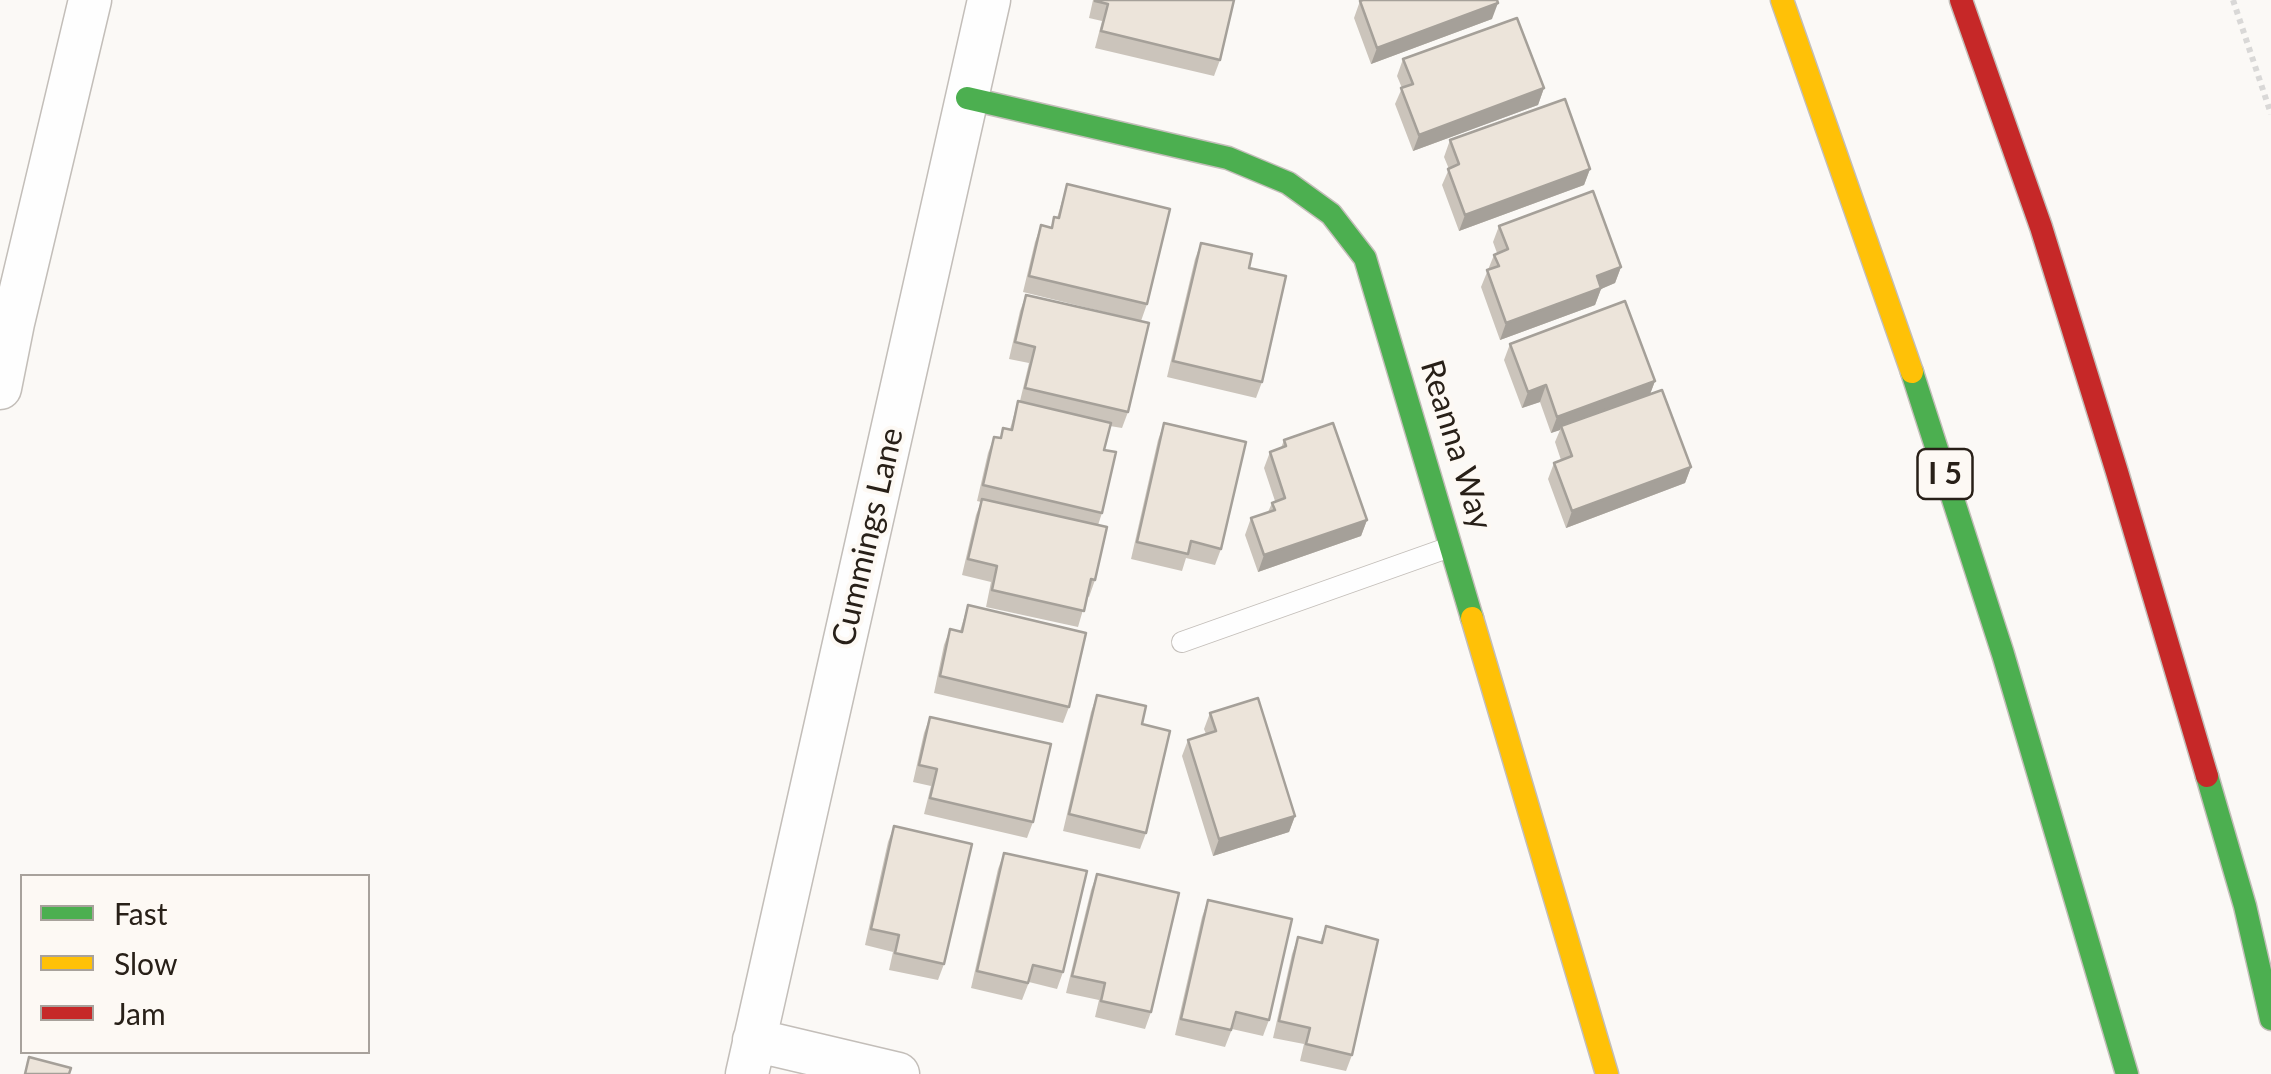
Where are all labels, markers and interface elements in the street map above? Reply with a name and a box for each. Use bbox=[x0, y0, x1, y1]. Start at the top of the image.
street label: Reanna Way bbox=[1412, 356, 1500, 534]
street label: Cummings Lane bbox=[824, 424, 912, 650]
road number: I 5 bbox=[1918, 449, 1972, 499]
legend bbox=[20, 874, 370, 1054]
text: Fast bbox=[114, 895, 168, 931]
text: Slow bbox=[114, 945, 177, 981]
text: Jam bbox=[114, 995, 166, 1031]

